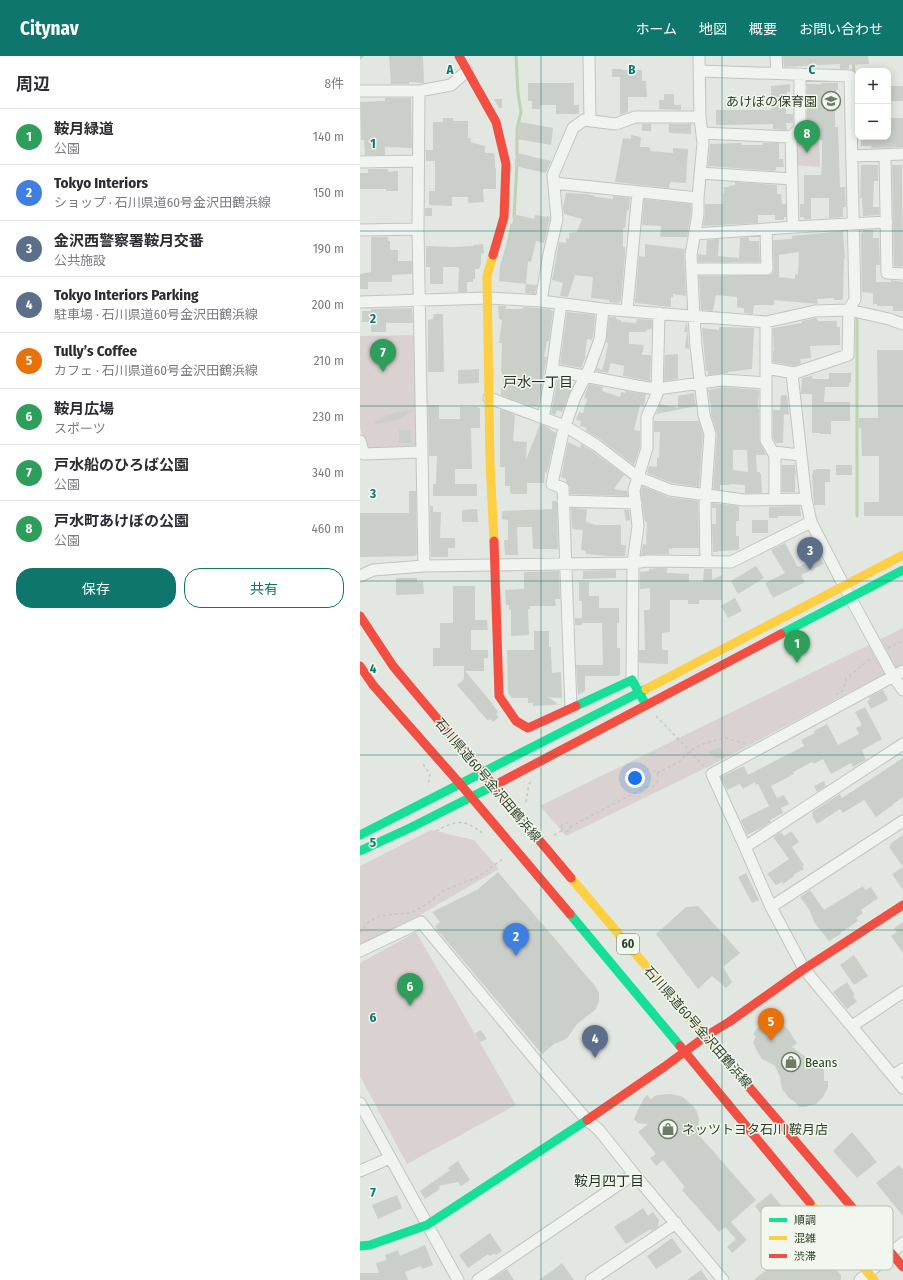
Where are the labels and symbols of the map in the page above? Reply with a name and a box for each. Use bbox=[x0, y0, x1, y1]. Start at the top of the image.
text: A bbox=[445, 62, 454, 77]
text: B bbox=[628, 62, 636, 77]
text: C bbox=[809, 62, 816, 77]
school or university icon: あけぼの保育園 bbox=[820, 90, 842, 112]
place label: あけぼの保育園 bbox=[726, 94, 817, 109]
pin: 8 bbox=[794, 120, 820, 153]
text: 1 bbox=[370, 136, 376, 151]
text: 2 bbox=[369, 311, 376, 326]
pin: 7 bbox=[370, 339, 396, 372]
district label: 戸水一丁目 bbox=[503, 374, 573, 391]
text: 3 bbox=[369, 486, 376, 501]
pin: 3 bbox=[797, 537, 823, 570]
pin: 1 bbox=[784, 630, 810, 663]
text: 4 bbox=[370, 661, 377, 676]
street label: 石川県道60号金沢田鶴浜線 bbox=[432, 715, 544, 845]
your location bbox=[625, 768, 645, 788]
text: 5 bbox=[370, 835, 376, 850]
pin: 2 bbox=[503, 923, 529, 956]
road number: 60 bbox=[617, 934, 639, 954]
street label: 石川県道60号金沢田鶴浜線 bbox=[641, 963, 755, 1091]
pin: 6 bbox=[397, 973, 423, 1006]
pin: 5 bbox=[758, 1008, 784, 1041]
text: 6 bbox=[370, 1010, 377, 1025]
pin: 4 bbox=[582, 1025, 608, 1058]
shop icon: Beans bbox=[780, 1051, 802, 1073]
place label: Beans bbox=[805, 1055, 838, 1070]
shop icon: ネッツトヨタ石川 鞍月店 bbox=[657, 1118, 679, 1140]
place label: ネッツトヨタ石川 鞍月店 bbox=[682, 1122, 828, 1137]
district label: 鞍月四丁目 bbox=[574, 1173, 644, 1190]
text: 7 bbox=[370, 1185, 376, 1200]
legend bbox=[761, 1206, 893, 1270]
text: 順調 bbox=[794, 1214, 816, 1227]
text: 混雑 bbox=[794, 1232, 816, 1245]
text: 渋滞 bbox=[794, 1250, 816, 1263]

